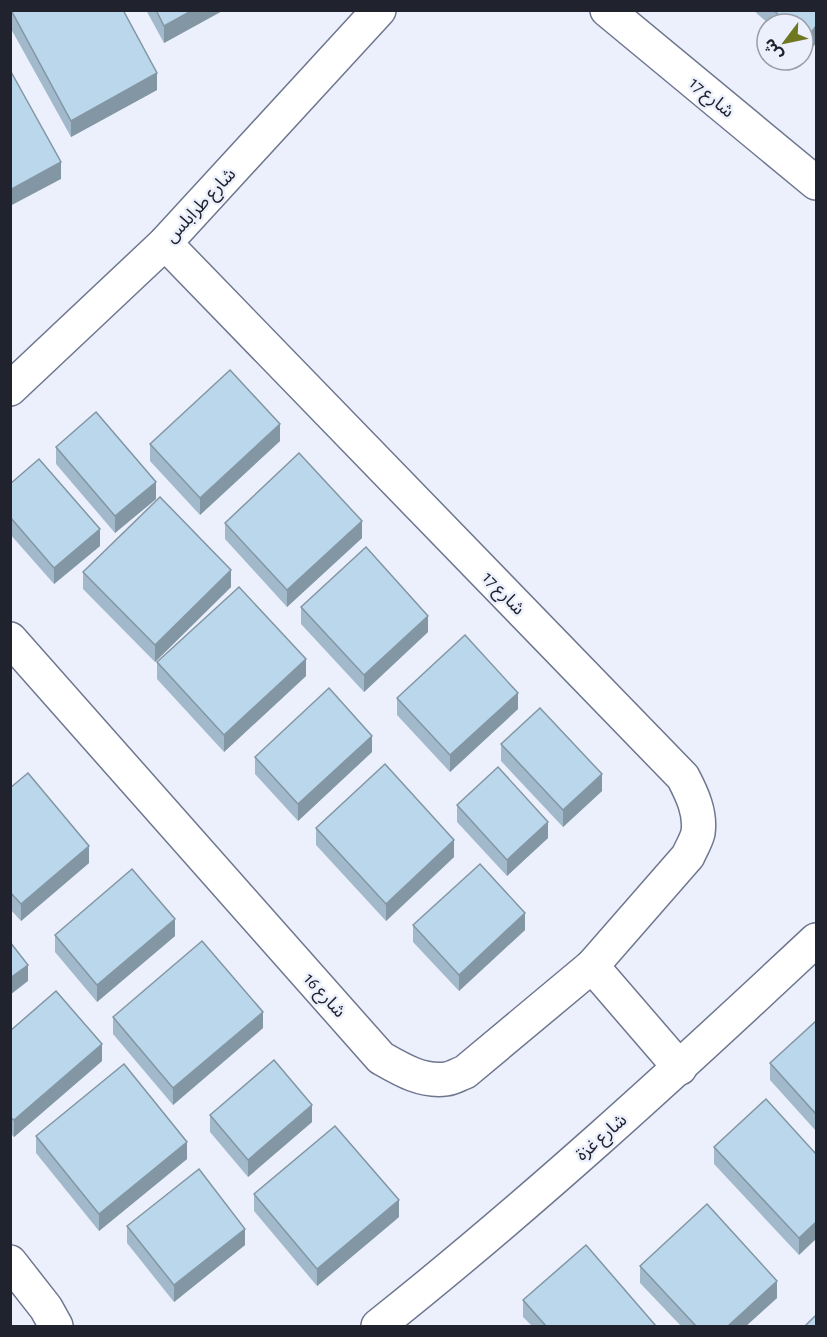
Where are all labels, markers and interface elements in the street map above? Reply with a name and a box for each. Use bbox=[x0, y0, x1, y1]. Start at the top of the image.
north arrow bbox=[755, 12, 815, 72]
text: ش bbox=[760, 35, 787, 63]
street label: شارع 17 bbox=[683, 74, 737, 124]
street label: شارع طرابلس bbox=[162, 165, 242, 249]
street label: شارع 17 bbox=[476, 569, 528, 621]
street label: شارع 16 bbox=[297, 970, 349, 1024]
street label: شارع غزة bbox=[573, 1111, 633, 1168]

